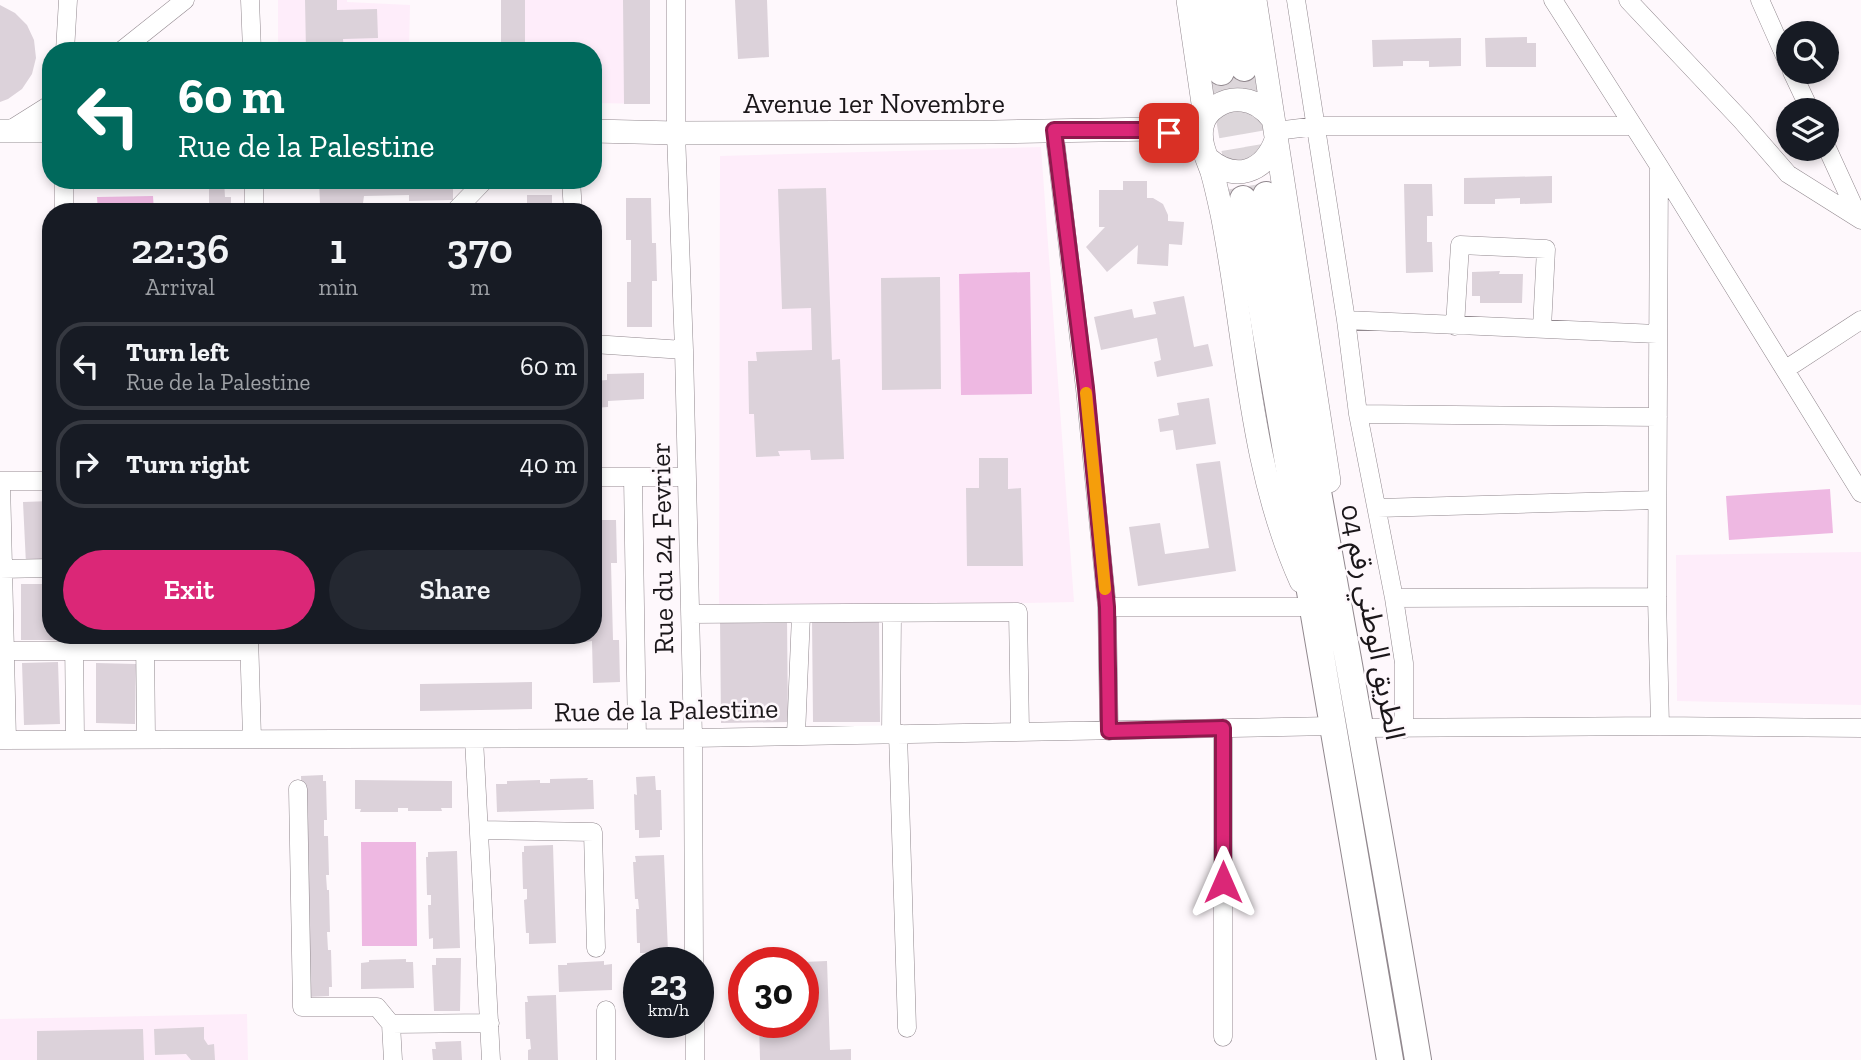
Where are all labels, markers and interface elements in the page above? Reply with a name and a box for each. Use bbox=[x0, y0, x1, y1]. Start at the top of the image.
map controls bbox=[1776, 21, 1839, 161]
button: search bbox=[1776, 21, 1839, 84]
text: 60 m bbox=[178, 67, 285, 126]
icon: left bbox=[63, 70, 154, 161]
street label: Avenue 1er Novembre bbox=[743, 87, 1005, 120]
button: layers bbox=[1776, 98, 1839, 161]
pin bbox=[1139, 103, 1199, 163]
icon: arrive bbox=[1150, 114, 1188, 152]
text: Rue de la Palestine bbox=[178, 127, 435, 165]
text: 22:36 bbox=[131, 223, 229, 274]
text: 1 bbox=[330, 223, 346, 274]
text: 370 bbox=[447, 223, 513, 274]
text: Arrival bbox=[146, 273, 215, 301]
text: min bbox=[318, 273, 358, 301]
text: m bbox=[470, 273, 490, 301]
text: Turn left bbox=[126, 336, 229, 368]
icon: left bbox=[67, 347, 105, 385]
text: 60 m bbox=[520, 350, 577, 382]
text: Rue de la Palestine bbox=[126, 368, 310, 396]
street label: Rue du 24 Fevrier bbox=[644, 442, 680, 654]
icon: right bbox=[67, 445, 105, 483]
text: Turn right bbox=[126, 448, 249, 480]
text: 40 m bbox=[520, 448, 577, 480]
street label: الطريق الوطني رقم 04 bbox=[1329, 501, 1412, 744]
button: Exit bbox=[63, 550, 315, 630]
button: Share bbox=[329, 550, 581, 630]
street label: Rue de la Palestine bbox=[554, 692, 778, 728]
position arrow bbox=[1186, 845, 1260, 919]
speed limit sign: 30 bbox=[728, 947, 819, 1038]
text: 23 bbox=[650, 962, 687, 1004]
text: km/h bbox=[648, 999, 689, 1021]

